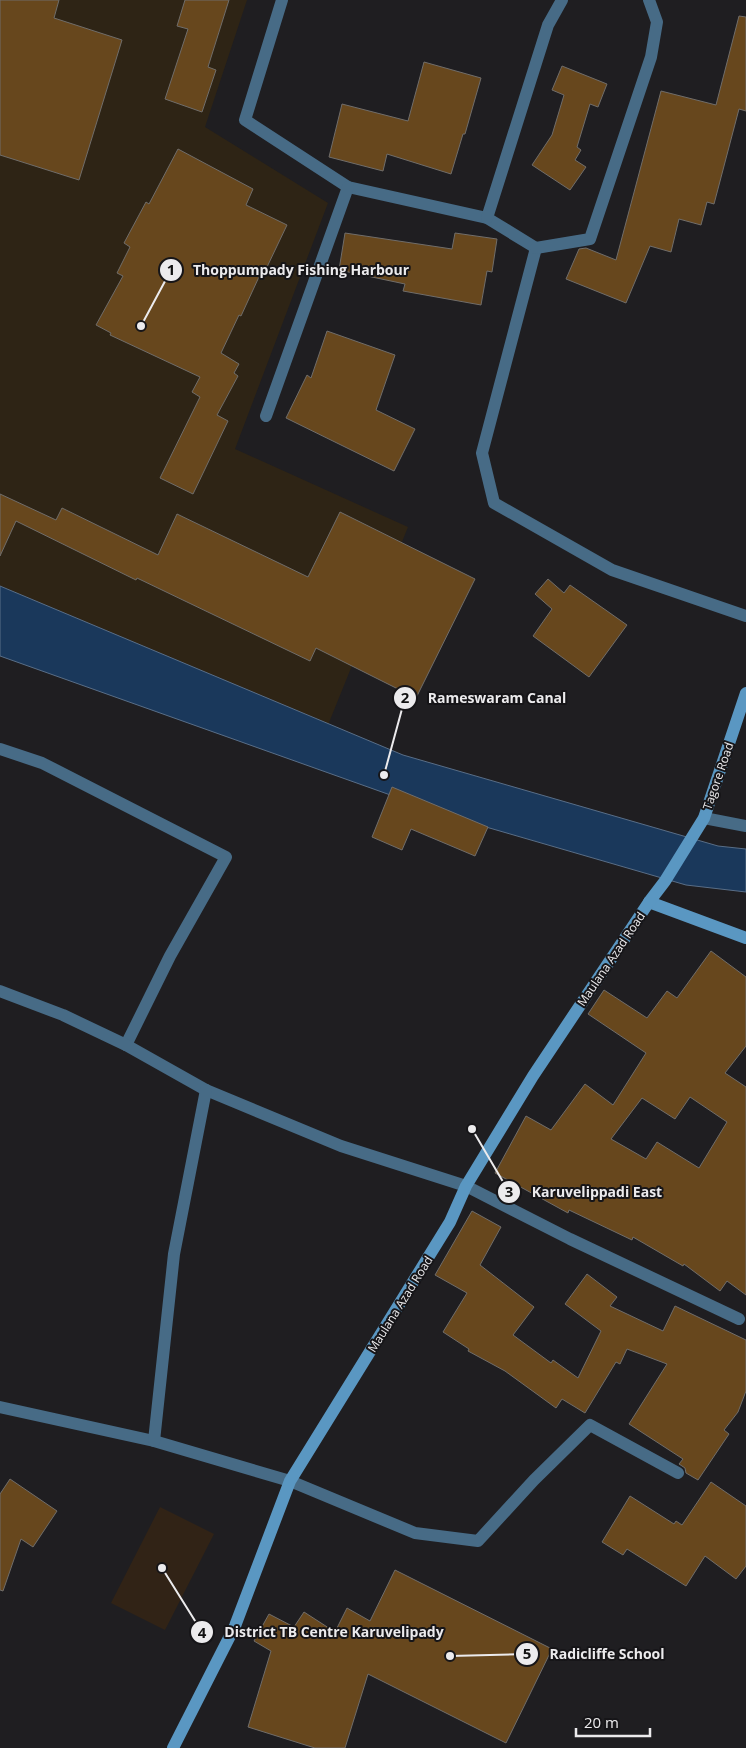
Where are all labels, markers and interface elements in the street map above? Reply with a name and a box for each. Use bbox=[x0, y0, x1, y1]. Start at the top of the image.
callout: Thoppumpady Fishing Harbour bbox=[158, 255, 420, 284]
text: 1 bbox=[167, 259, 175, 279]
text: Thoppumpady Fishing Harbour bbox=[193, 260, 410, 279]
callout: Rameswaram Canal bbox=[393, 683, 576, 712]
text: 2 bbox=[401, 687, 410, 707]
text: Rameswaram Canal bbox=[428, 688, 566, 707]
street label: Tagore Road bbox=[699, 740, 737, 812]
street label: Maulana Azad Road bbox=[573, 908, 649, 1010]
callout: Karuvelippadi East bbox=[497, 1178, 672, 1207]
text: 3 bbox=[505, 1181, 513, 1201]
text: Karuvelippadi East bbox=[532, 1182, 662, 1201]
street label: Maulana Azad Road bbox=[363, 1253, 437, 1355]
callout: District TB Centre Karuvelipady bbox=[190, 1618, 454, 1647]
text: 4 bbox=[198, 1622, 207, 1642]
text: District TB Centre Karuvelipady bbox=[224, 1622, 444, 1641]
callout: Radicliffe School bbox=[515, 1640, 675, 1669]
text: 5 bbox=[523, 1643, 531, 1663]
text: Radicliffe School bbox=[549, 1644, 665, 1663]
scale bar bbox=[576, 1706, 650, 1738]
text: 20 m bbox=[584, 1712, 619, 1732]

